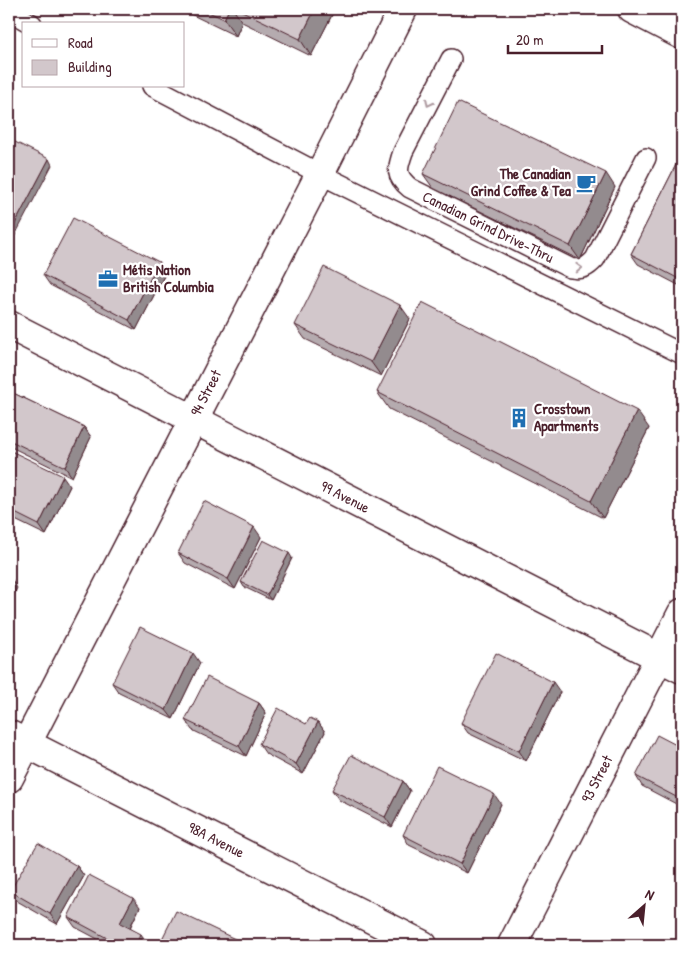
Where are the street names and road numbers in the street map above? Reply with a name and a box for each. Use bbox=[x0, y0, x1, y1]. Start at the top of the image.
street label: Canadian Grind Drive-Thru bbox=[419, 186, 557, 268]
street label: 94 Street bbox=[185, 365, 227, 420]
street label: 99 Avenue bbox=[317, 475, 373, 518]
street label: 93 Street bbox=[576, 751, 618, 806]
street label: 98A Avenue bbox=[184, 816, 248, 863]

